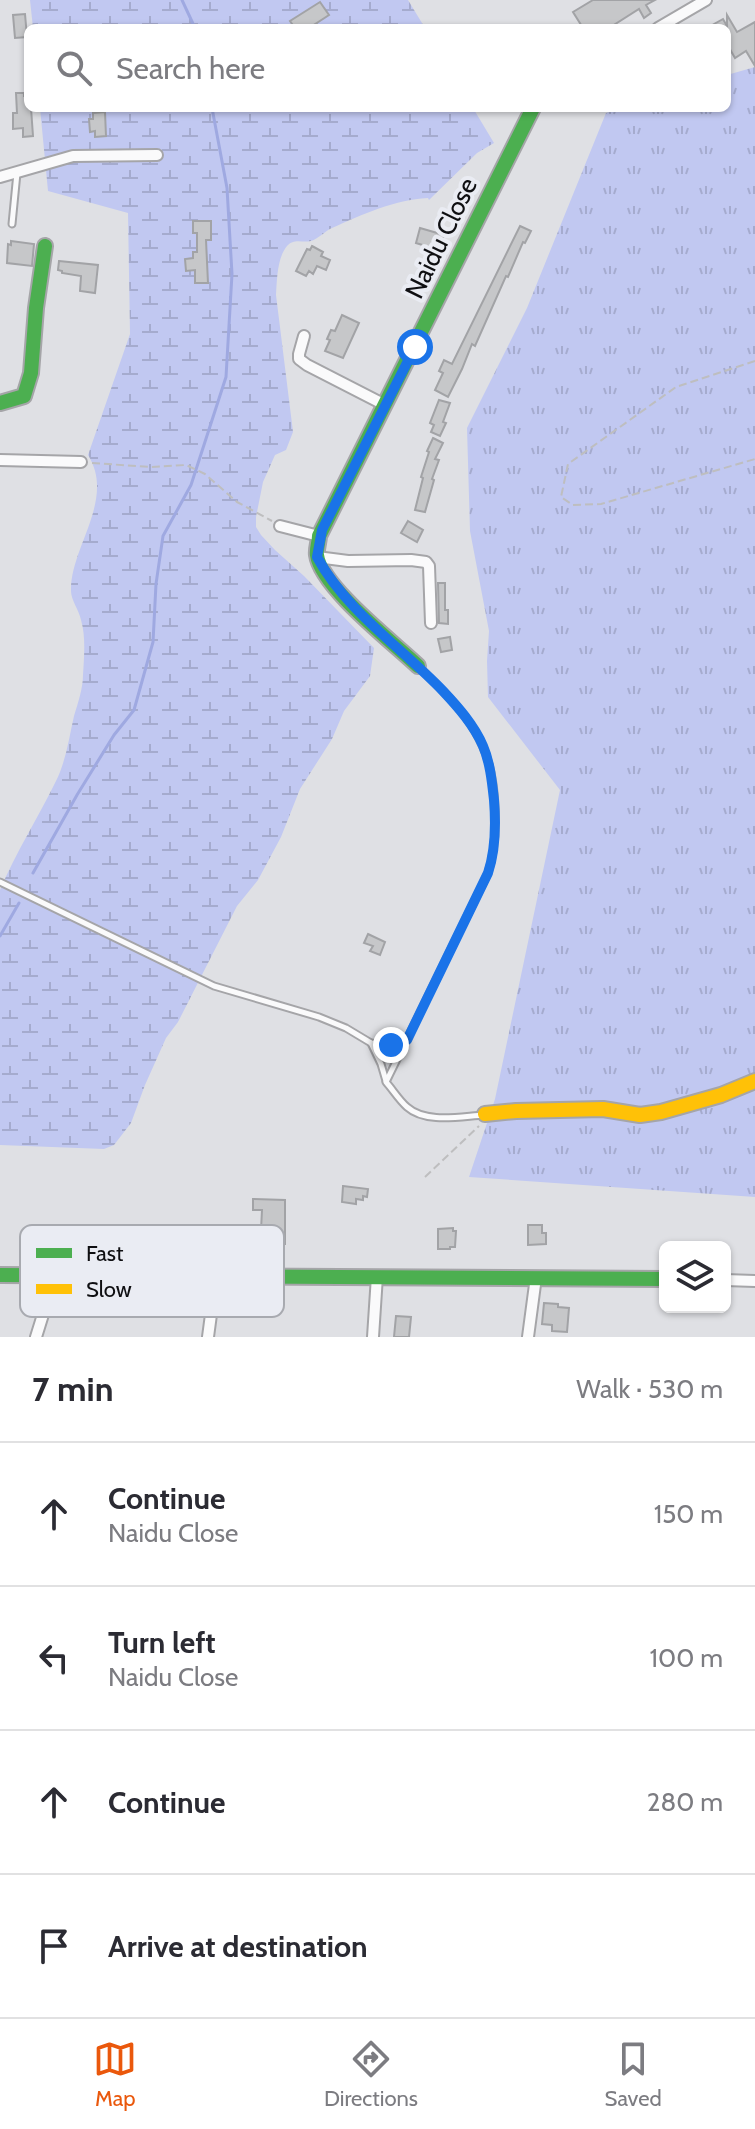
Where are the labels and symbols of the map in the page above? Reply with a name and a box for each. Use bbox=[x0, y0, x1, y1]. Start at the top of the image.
street label: Naidu Close bbox=[398, 172, 484, 304]
route start bbox=[397, 329, 433, 365]
route end bbox=[373, 1027, 409, 1063]
legend bbox=[20, 1225, 284, 1317]
text: Fast bbox=[86, 1240, 124, 1267]
text: Slow bbox=[86, 1276, 132, 1303]

